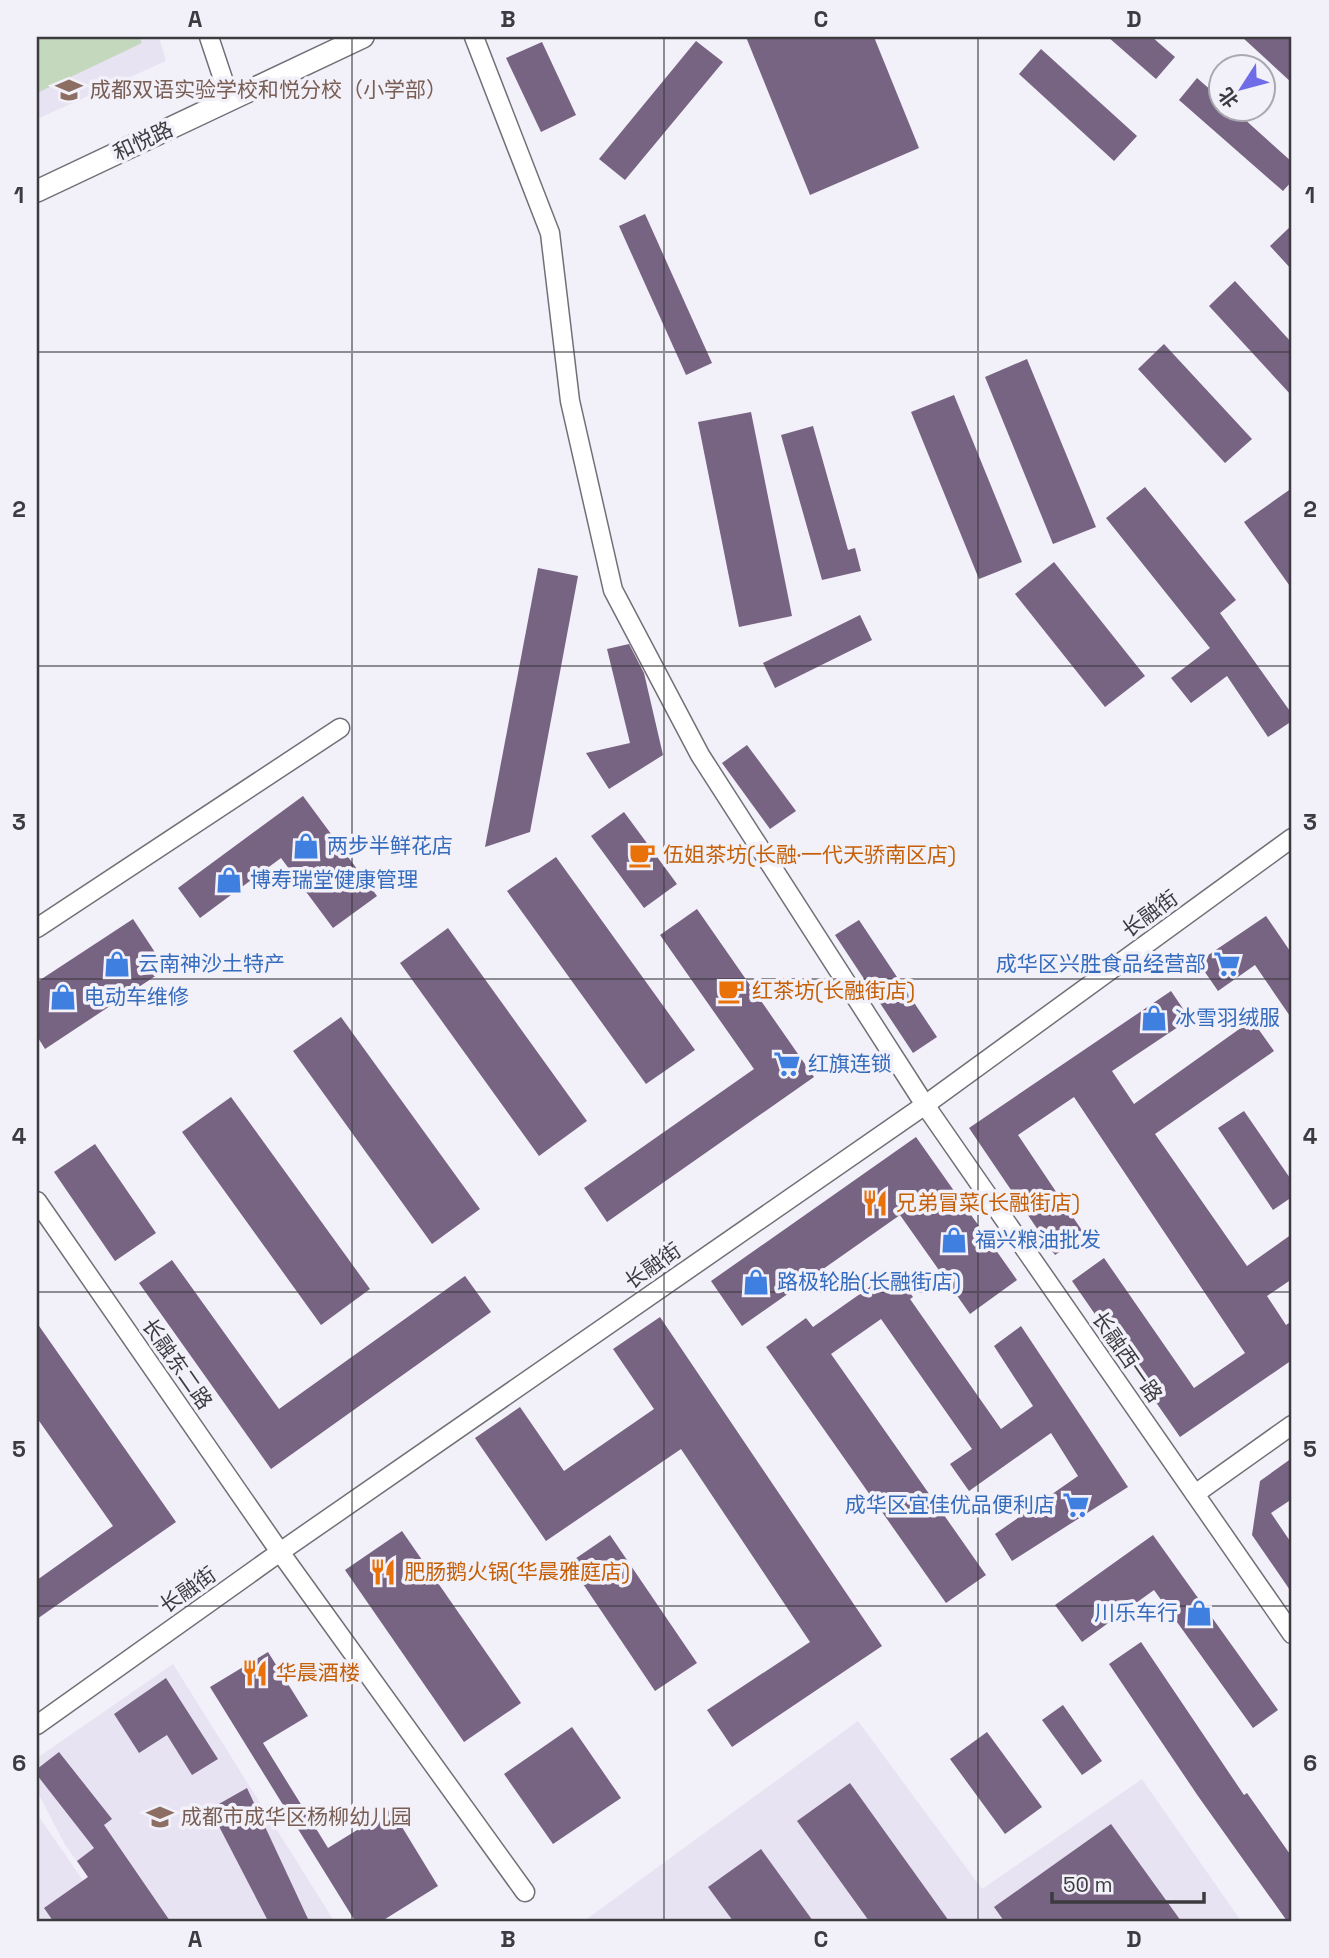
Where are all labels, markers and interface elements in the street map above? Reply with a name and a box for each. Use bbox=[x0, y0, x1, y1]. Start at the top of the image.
text: A bbox=[188, 4, 203, 34]
text: B bbox=[500, 4, 516, 34]
text: C bbox=[814, 4, 828, 34]
text: D bbox=[1126, 4, 1142, 34]
north arrow bbox=[1206, 52, 1276, 122]
school or university icon: 成都双语实验学校和悦分校（小学部） bbox=[54, 75, 84, 105]
place label: 成都双语实验学校和悦分校（小学部） bbox=[90, 76, 447, 103]
text: 北 bbox=[1213, 83, 1244, 113]
street label: 和悦路 bbox=[109, 115, 177, 166]
text: 1 bbox=[14, 180, 24, 210]
text: 1 bbox=[1305, 180, 1315, 210]
text: 2 bbox=[12, 494, 26, 524]
text: 2 bbox=[1303, 494, 1317, 524]
text: 3 bbox=[12, 807, 26, 837]
text: 3 bbox=[1303, 807, 1317, 837]
shop icon: 两步半鲜花店 bbox=[291, 831, 321, 861]
place label: 两步半鲜花店 bbox=[327, 832, 453, 859]
cafe icon: 伍姐茶坊(长融·一代天骄南区店) bbox=[627, 840, 657, 870]
place label: 伍姐茶坊(长融·一代天骄南区店) bbox=[663, 841, 956, 868]
shop icon: 博寿瑞堂健康管理 bbox=[214, 865, 244, 895]
place label: 博寿瑞堂健康管理 bbox=[250, 866, 418, 893]
street label: 长融街 bbox=[1116, 884, 1183, 943]
shop icon: 云南神沙土特产 bbox=[102, 949, 132, 979]
supermarket icon: 成华区兴胜食品经营部 bbox=[1212, 949, 1242, 979]
place label: 云南神沙土特产 bbox=[138, 950, 285, 977]
place label: 成华区兴胜食品经营部 bbox=[996, 950, 1206, 977]
cafe icon: 红茶坊(长融街店) bbox=[716, 976, 746, 1006]
place label: 红茶坊(长融街店) bbox=[752, 977, 915, 1004]
shop icon: 电动车维修 bbox=[48, 982, 78, 1012]
place label: 电动车维修 bbox=[84, 983, 189, 1010]
shop icon: 冰雪羽绒服 bbox=[1139, 1003, 1169, 1033]
place label: 冰雪羽绒服 bbox=[1175, 1004, 1280, 1031]
supermarket icon: 红旗连锁 bbox=[772, 1049, 802, 1079]
place label: 红旗连锁 bbox=[808, 1050, 892, 1077]
text: 4 bbox=[12, 1121, 27, 1151]
text: 4 bbox=[1303, 1121, 1318, 1151]
restaurant icon: 兄弟冒菜(长融街店) bbox=[860, 1188, 890, 1218]
place label: 兄弟冒菜(长融街店) bbox=[896, 1189, 1080, 1216]
shop icon: 福兴粮油批发 bbox=[939, 1225, 969, 1255]
place label: 福兴粮油批发 bbox=[975, 1226, 1101, 1253]
street label: 长融街 bbox=[619, 1236, 686, 1295]
shop icon: 路极轮胎(长融街店) bbox=[741, 1267, 771, 1297]
place label: 路极轮胎(长融街店) bbox=[777, 1268, 961, 1295]
street label: 长融西一路 bbox=[1086, 1306, 1169, 1407]
street label: 长融东二路 bbox=[136, 1313, 219, 1414]
text: 5 bbox=[12, 1434, 26, 1464]
text: 5 bbox=[1303, 1434, 1317, 1464]
supermarket icon: 成华区宜佳优品便利店 bbox=[1061, 1490, 1091, 1520]
place label: 成华区宜佳优品便利店 bbox=[845, 1491, 1055, 1518]
restaurant icon: 肥肠鹅火锅(华晨雅庭店) bbox=[368, 1557, 398, 1587]
place label: 肥肠鹅火锅(华晨雅庭店) bbox=[404, 1558, 630, 1585]
street label: 长融街 bbox=[154, 1560, 221, 1619]
shop icon: 川乐车行 bbox=[1184, 1598, 1214, 1628]
place label: 川乐车行 bbox=[1094, 1599, 1178, 1626]
restaurant icon: 华晨酒楼 bbox=[240, 1658, 270, 1688]
place label: 华晨酒楼 bbox=[276, 1659, 360, 1686]
text: 6 bbox=[12, 1748, 26, 1778]
text: 6 bbox=[1303, 1748, 1317, 1778]
school or university icon: 成都市成华区杨柳幼儿园 bbox=[145, 1802, 175, 1832]
place label: 成都市成华区杨柳幼儿园 bbox=[181, 1803, 412, 1830]
scale bar bbox=[1052, 1860, 1205, 1904]
text: 50 m bbox=[1063, 1871, 1113, 1898]
text: A bbox=[188, 1924, 203, 1954]
text: B bbox=[500, 1924, 516, 1954]
text: C bbox=[814, 1924, 828, 1954]
text: D bbox=[1126, 1924, 1142, 1954]

